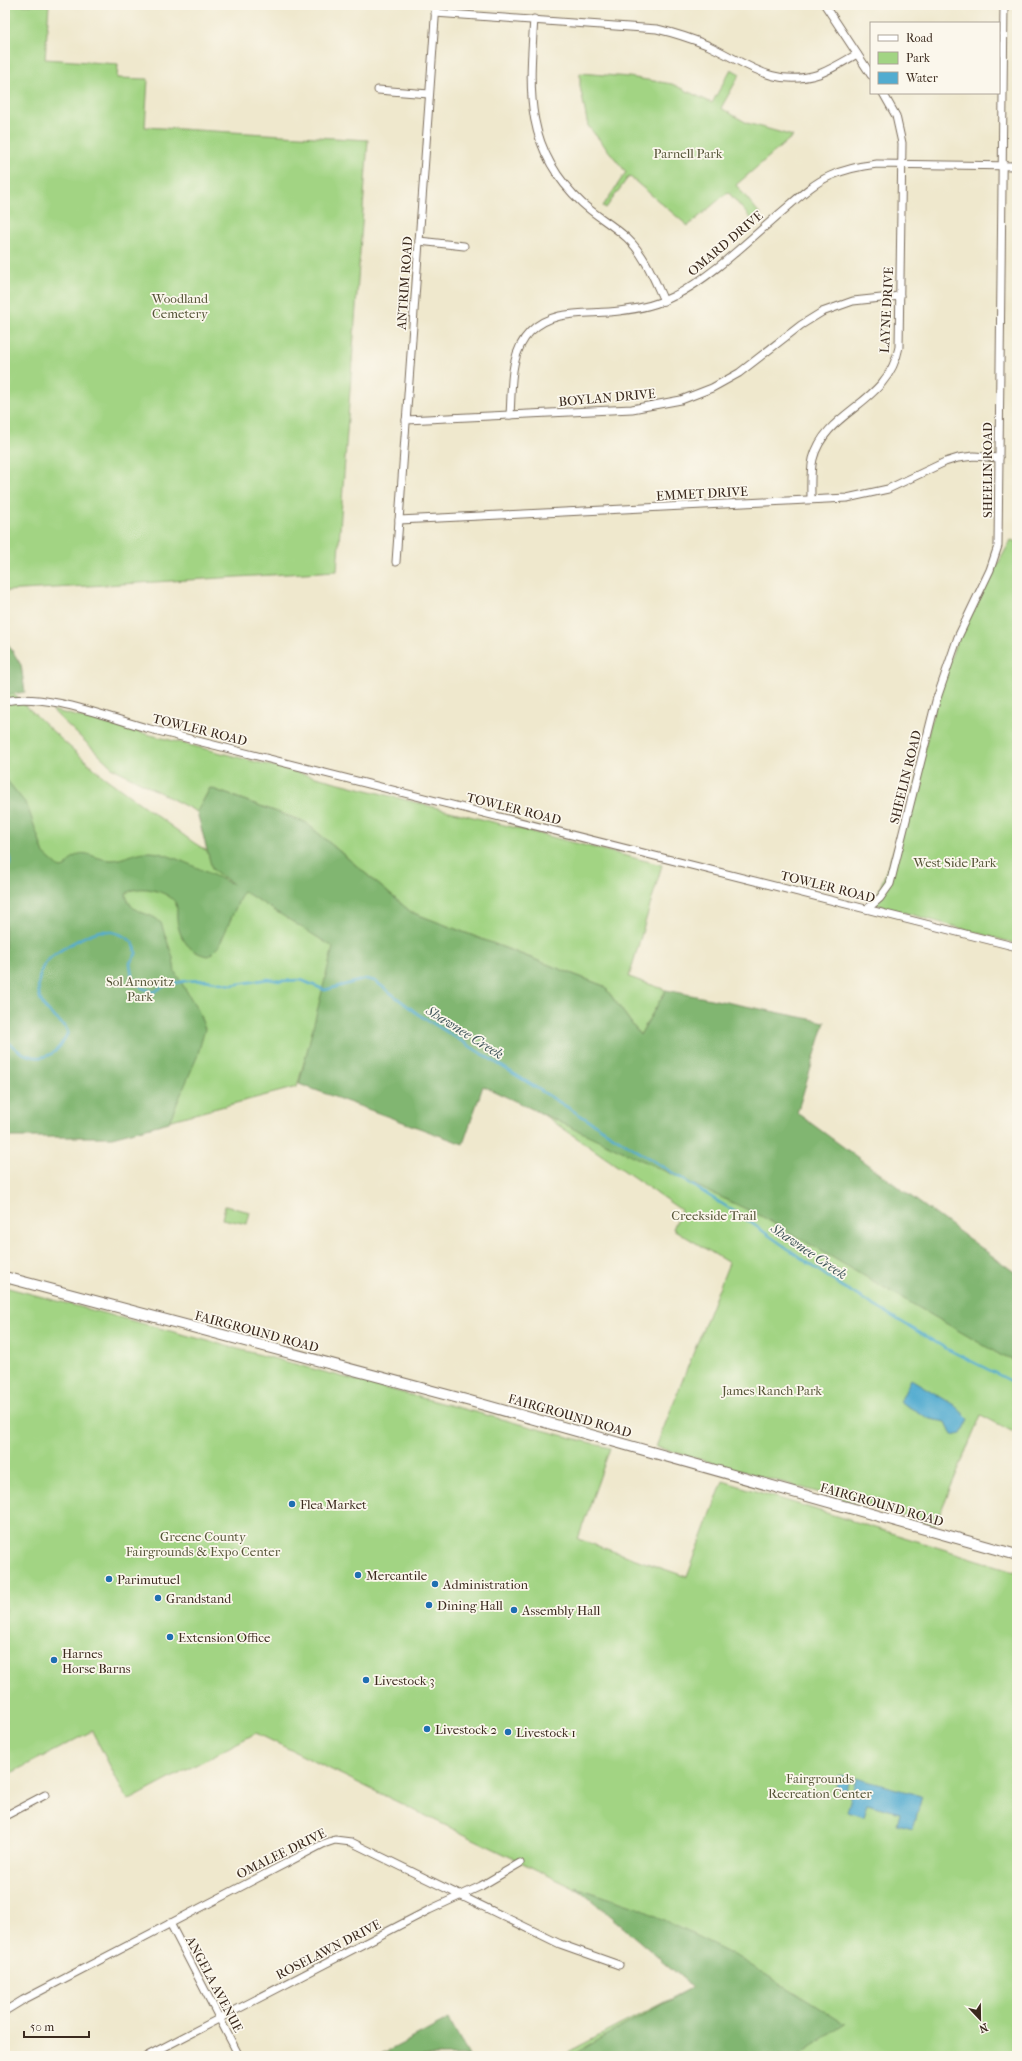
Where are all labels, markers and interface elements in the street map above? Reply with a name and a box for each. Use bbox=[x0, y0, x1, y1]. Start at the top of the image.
legend bbox=[870, 22, 1000, 94]
text: Road bbox=[906, 31, 933, 45]
text: Park bbox=[906, 51, 931, 65]
text: Water bbox=[905, 71, 939, 85]
park label: Parnell Park bbox=[654, 146, 723, 161]
street label: OMARD DRIVE bbox=[685, 208, 766, 279]
street label: ANTRIM ROAD bbox=[394, 236, 415, 331]
street label: LAYNE DRIVE bbox=[877, 266, 896, 354]
park label: Woodland Cemetery bbox=[151, 291, 209, 321]
street label: BOYLAN DRIVE bbox=[558, 386, 656, 409]
street label: SHEELIN ROAD bbox=[980, 422, 995, 518]
street label: EMMET DRIVE bbox=[656, 484, 748, 503]
street label: TOWLER ROAD bbox=[151, 710, 249, 749]
street label: SHEELIN ROAD bbox=[887, 729, 924, 825]
street label: TOWLER ROAD bbox=[465, 789, 563, 828]
park label: West Side Park bbox=[912, 855, 997, 870]
street label: TOWLER ROAD bbox=[779, 867, 877, 906]
park label: Sol Arnovitz Park bbox=[106, 974, 174, 1004]
water label: Shawnee Creek bbox=[422, 1001, 507, 1063]
park label: Creekside Trail bbox=[671, 1208, 757, 1223]
water label: Shawnee Creek bbox=[767, 1219, 850, 1283]
street label: FAIRGROUND ROAD bbox=[193, 1308, 321, 1355]
park label: James Ranch Park bbox=[721, 1383, 822, 1398]
street label: FAIRGROUND ROAD bbox=[506, 1391, 633, 1440]
street label: FAIRGROUND ROAD bbox=[818, 1480, 945, 1529]
place label: Flea Market bbox=[300, 1497, 367, 1512]
marker: Flea Market bbox=[287, 1499, 297, 1509]
park label: Greene County Fairgrounds & Expo Center bbox=[126, 1529, 281, 1559]
place label: Mercantile bbox=[366, 1568, 428, 1583]
marker: Mercantile bbox=[353, 1570, 363, 1580]
place label: Parimutuel bbox=[117, 1572, 180, 1587]
marker: Parimutuel bbox=[104, 1574, 114, 1584]
place label: Administration bbox=[442, 1577, 528, 1592]
marker: Administration bbox=[430, 1579, 440, 1589]
place label: Grandstand bbox=[166, 1591, 232, 1606]
marker: Grandstand bbox=[153, 1593, 163, 1603]
place label: Dining Hall bbox=[437, 1598, 503, 1613]
marker: Dining Hall bbox=[424, 1600, 434, 1610]
place label: Assembly Hall bbox=[521, 1603, 601, 1618]
marker: Assembly Hall bbox=[509, 1605, 519, 1615]
place label: Extension Office bbox=[178, 1630, 271, 1645]
marker: Extension Office bbox=[165, 1632, 175, 1642]
place label: Harnes Horse Barns bbox=[62, 1646, 131, 1676]
marker: Harnes Horse Barns bbox=[49, 1655, 59, 1665]
place label: Livestock 3 bbox=[374, 1673, 435, 1688]
marker: Livestock 3 bbox=[361, 1675, 371, 1685]
place label: Livestock 2 bbox=[435, 1722, 497, 1737]
marker: Livestock 2 bbox=[422, 1724, 432, 1734]
place label: Livestock 1 bbox=[516, 1725, 576, 1740]
marker: Livestock 1 bbox=[503, 1727, 513, 1737]
park label: Fairgrounds Recreation Center bbox=[768, 1771, 872, 1801]
street label: OMALEE DRIVE bbox=[234, 1825, 328, 1882]
street label: ROSELAWN DRIVE bbox=[273, 1916, 383, 1982]
street label: ANGELA AVENUE bbox=[182, 1933, 246, 2035]
north arrow bbox=[960, 1999, 1000, 2039]
scale bar bbox=[24, 2013, 89, 2039]
text: 50 m bbox=[30, 2020, 54, 2034]
text: N bbox=[977, 2020, 990, 2036]

